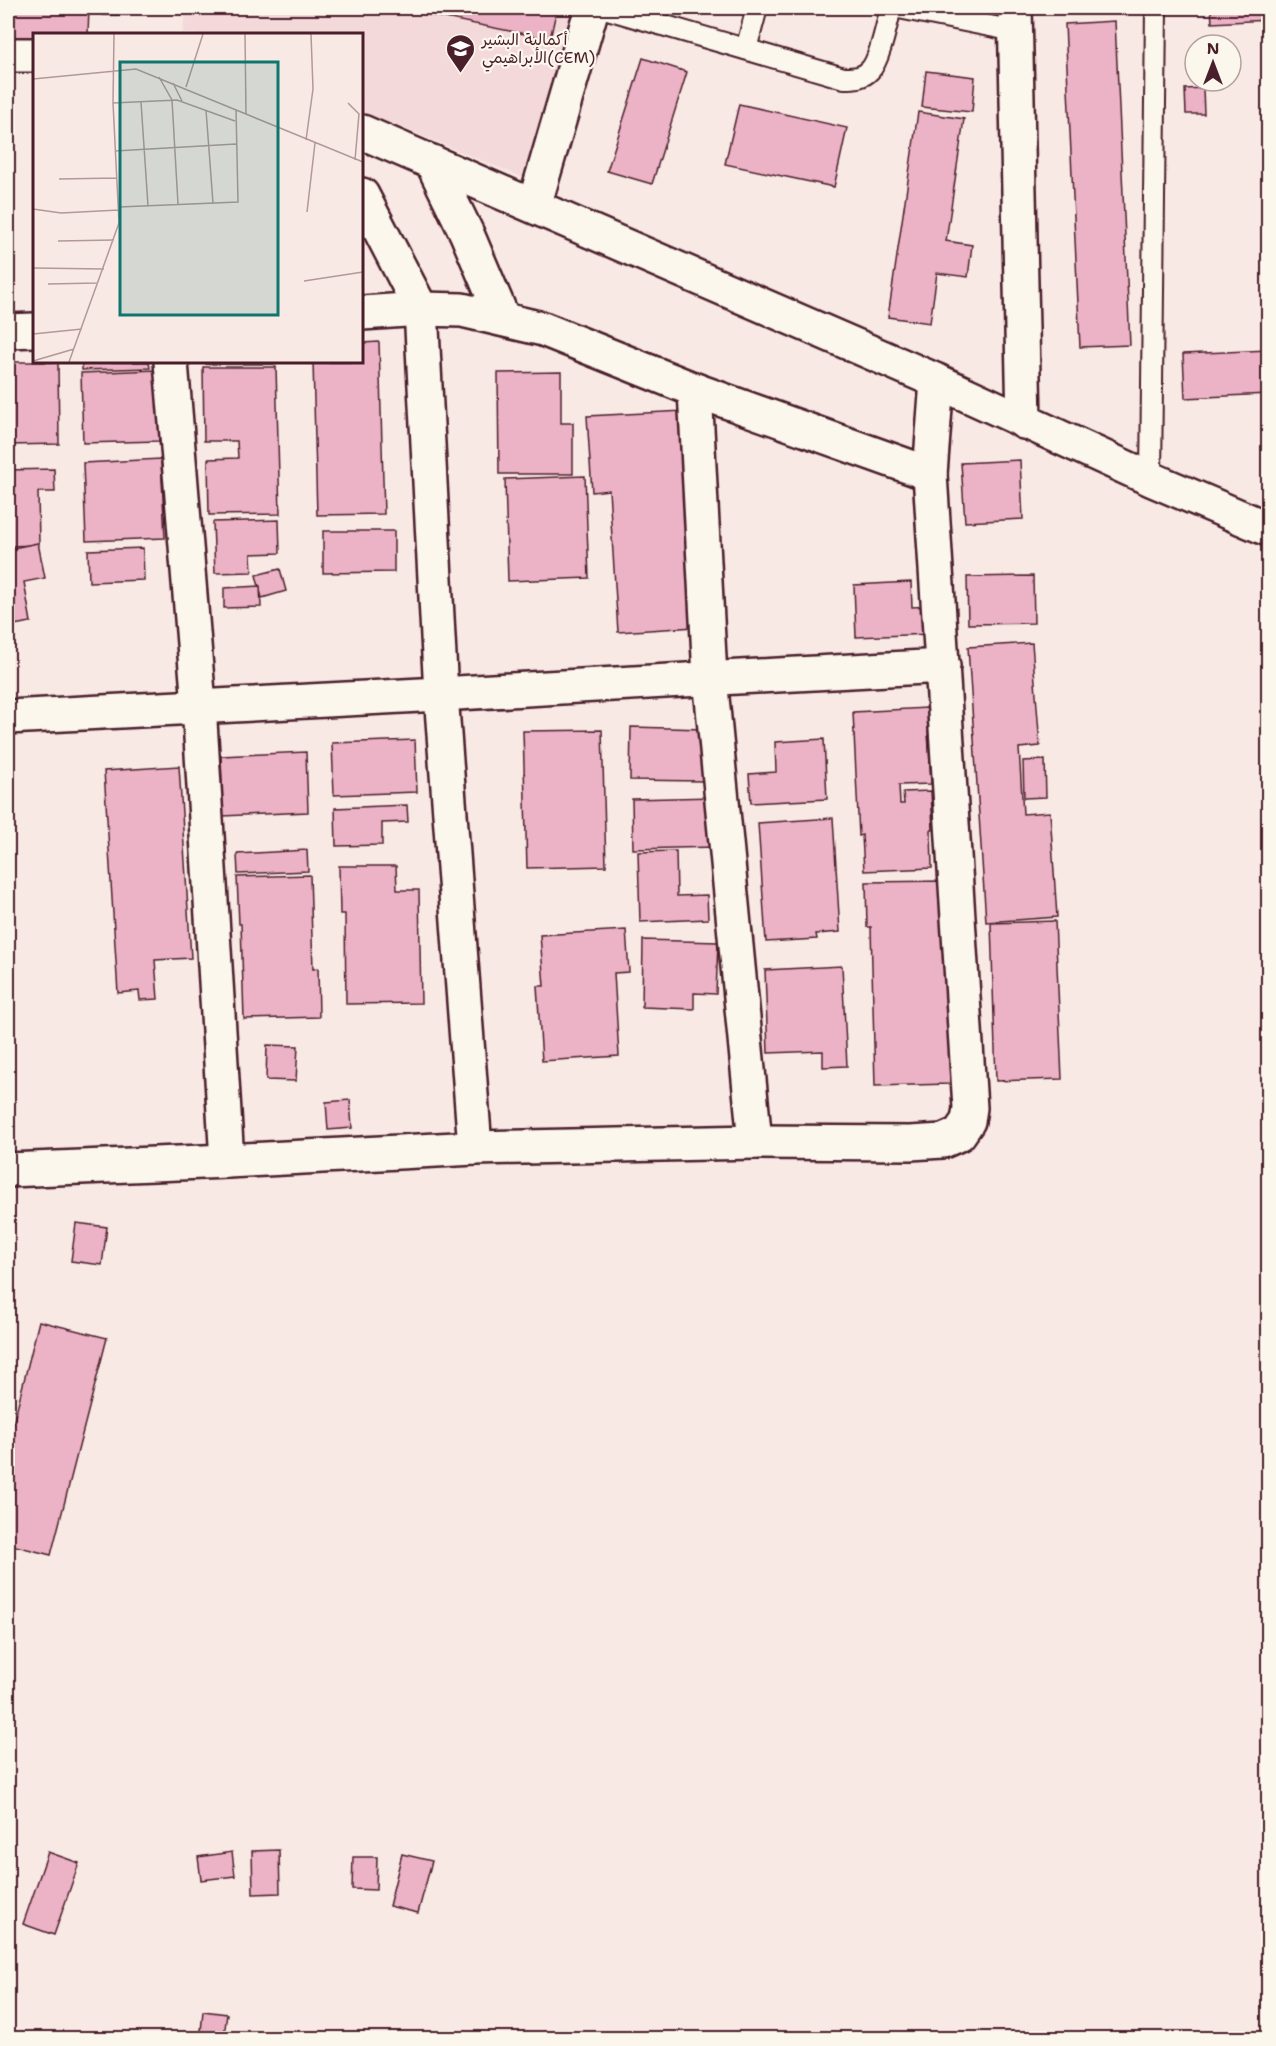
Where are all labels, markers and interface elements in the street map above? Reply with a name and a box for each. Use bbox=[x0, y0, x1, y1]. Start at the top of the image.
place label: أكمالية البشير الأبراهيمي(CEM) bbox=[480, 29, 595, 72]
school or university icon: أكمالية البشير الأبراهيمي(CEM) bbox=[445, 32, 477, 74]
inset map bbox=[33, 33, 363, 363]
north arrow bbox=[1183, 33, 1243, 93]
text: N bbox=[1207, 38, 1219, 59]

